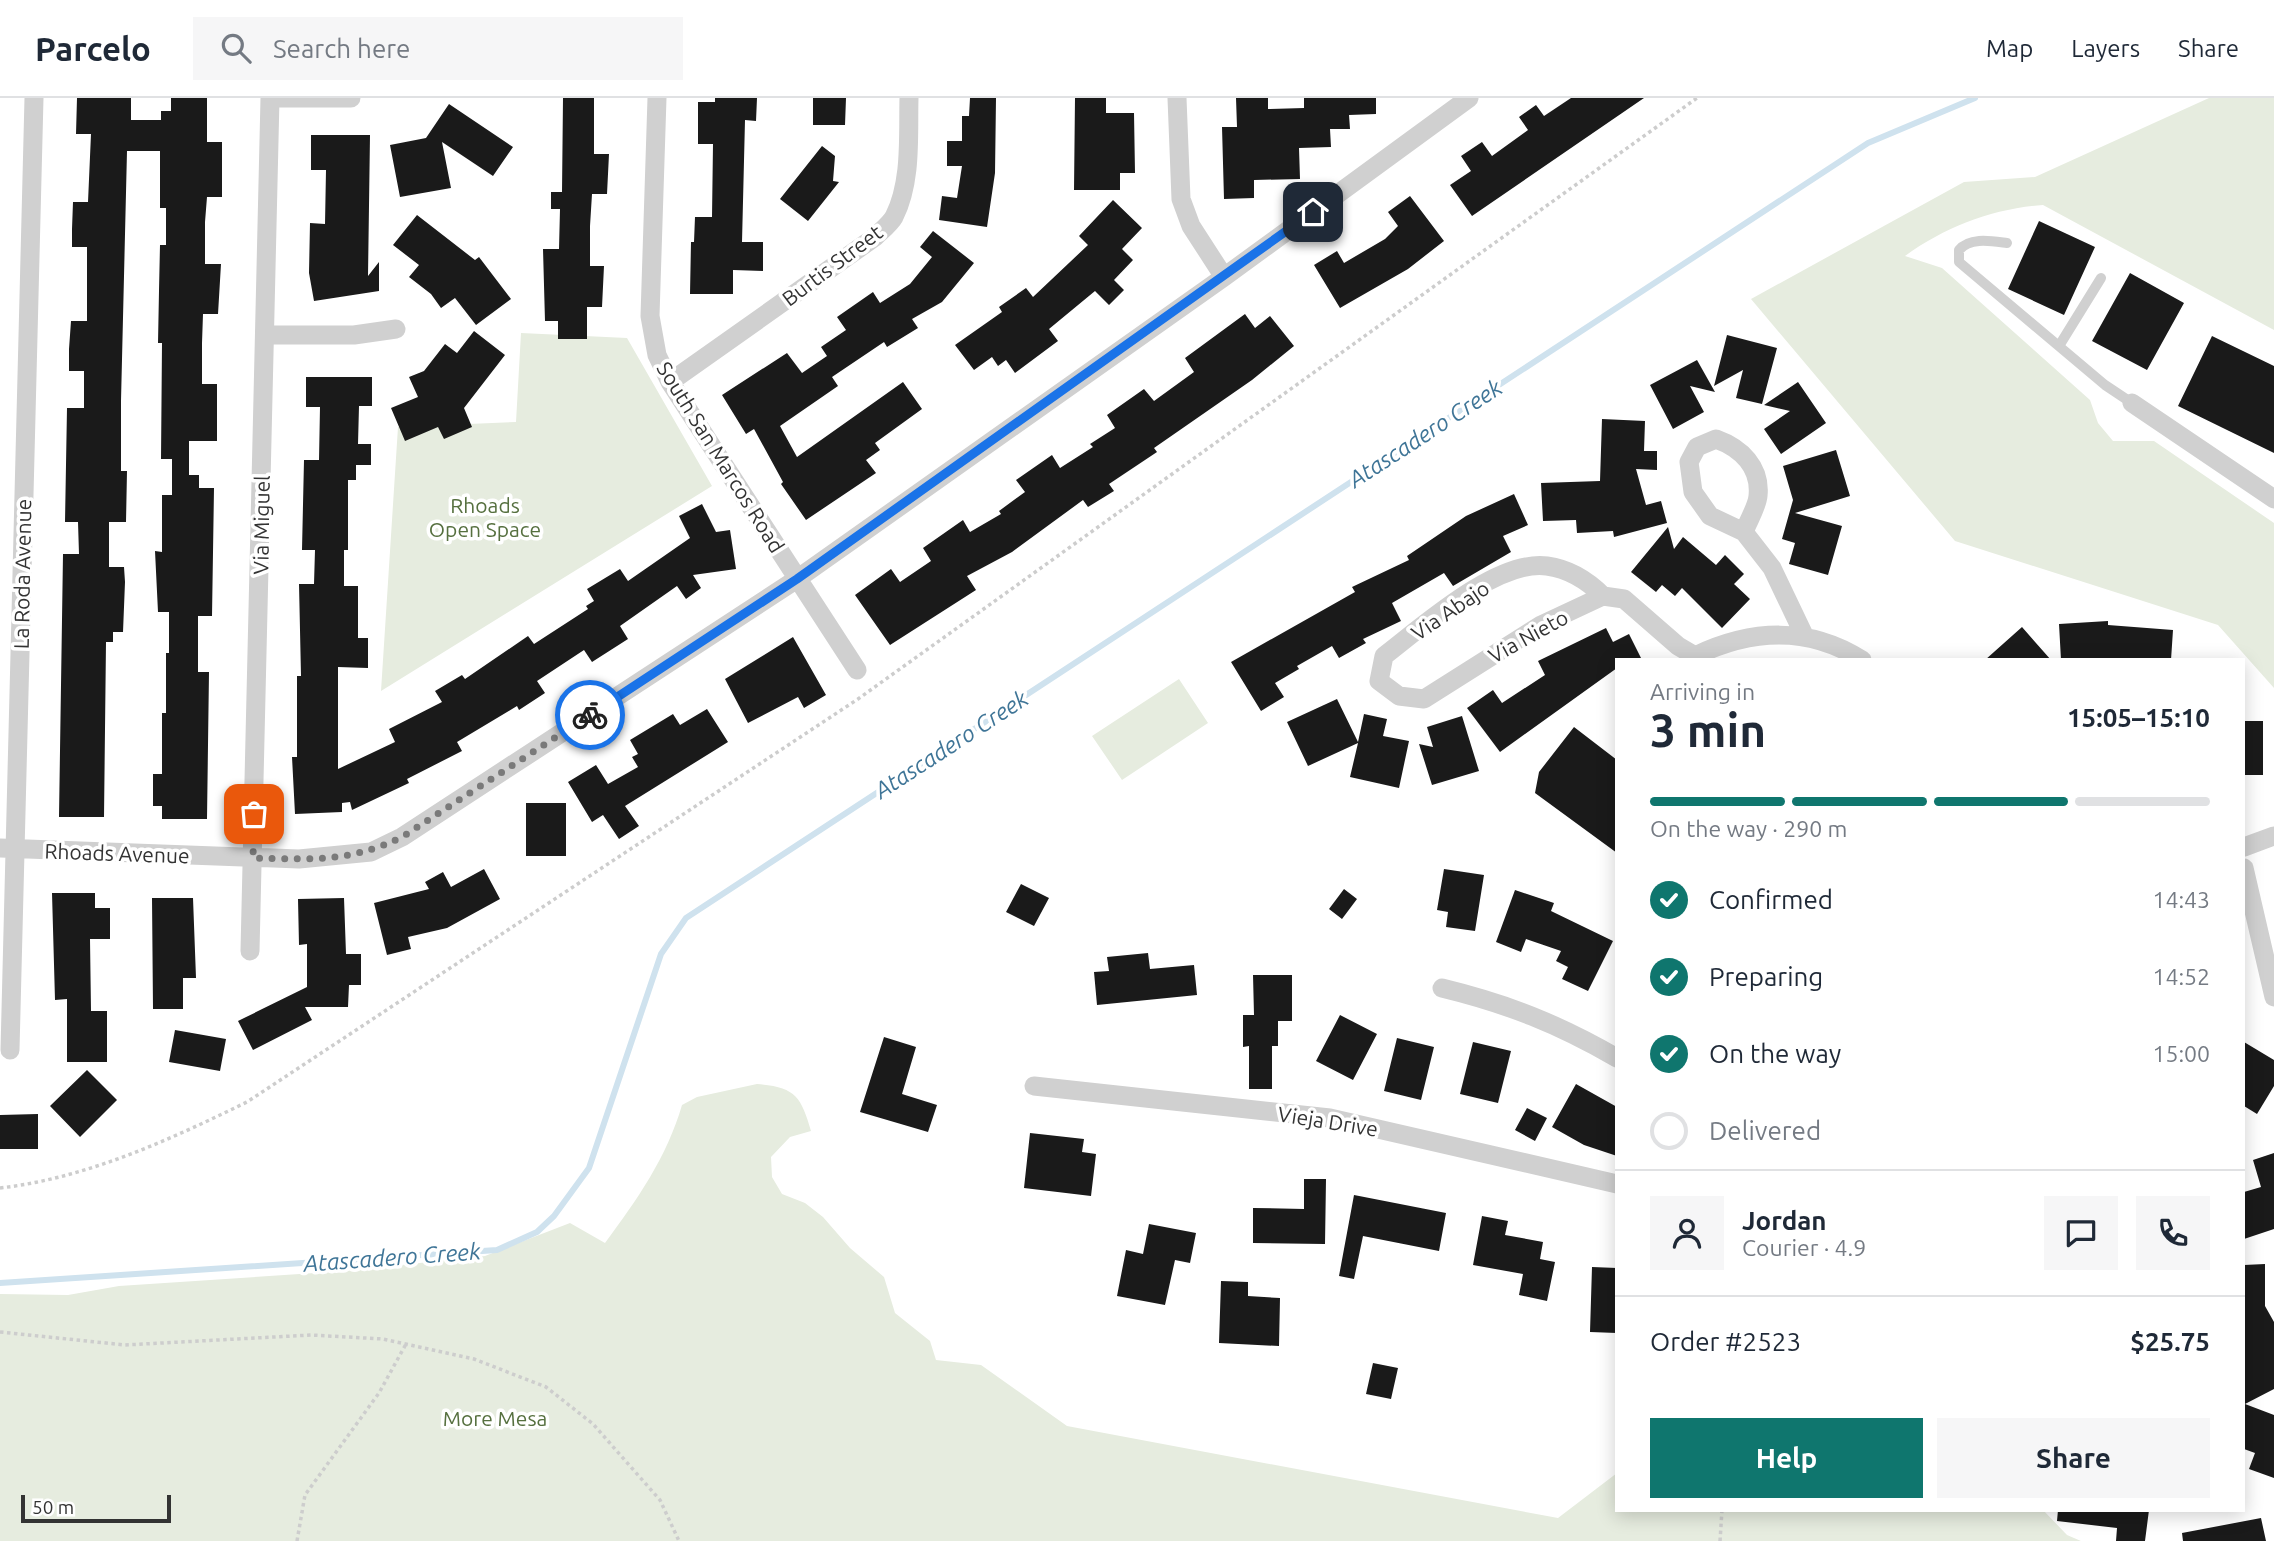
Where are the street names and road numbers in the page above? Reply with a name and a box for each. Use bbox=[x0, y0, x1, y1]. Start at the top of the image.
street label: Burtis Street bbox=[777, 220, 887, 310]
street label: South San Marcos Road bbox=[652, 357, 790, 557]
street label: Via Miguel bbox=[248, 475, 274, 575]
street label: La Roda Avenue bbox=[9, 499, 35, 649]
street label: Via Abajo bbox=[1406, 575, 1494, 645]
street label: Via Nieto bbox=[1484, 604, 1572, 668]
street label: Rhoads Avenue bbox=[44, 838, 190, 868]
street label: Vieja Drive bbox=[1276, 1101, 1380, 1141]

